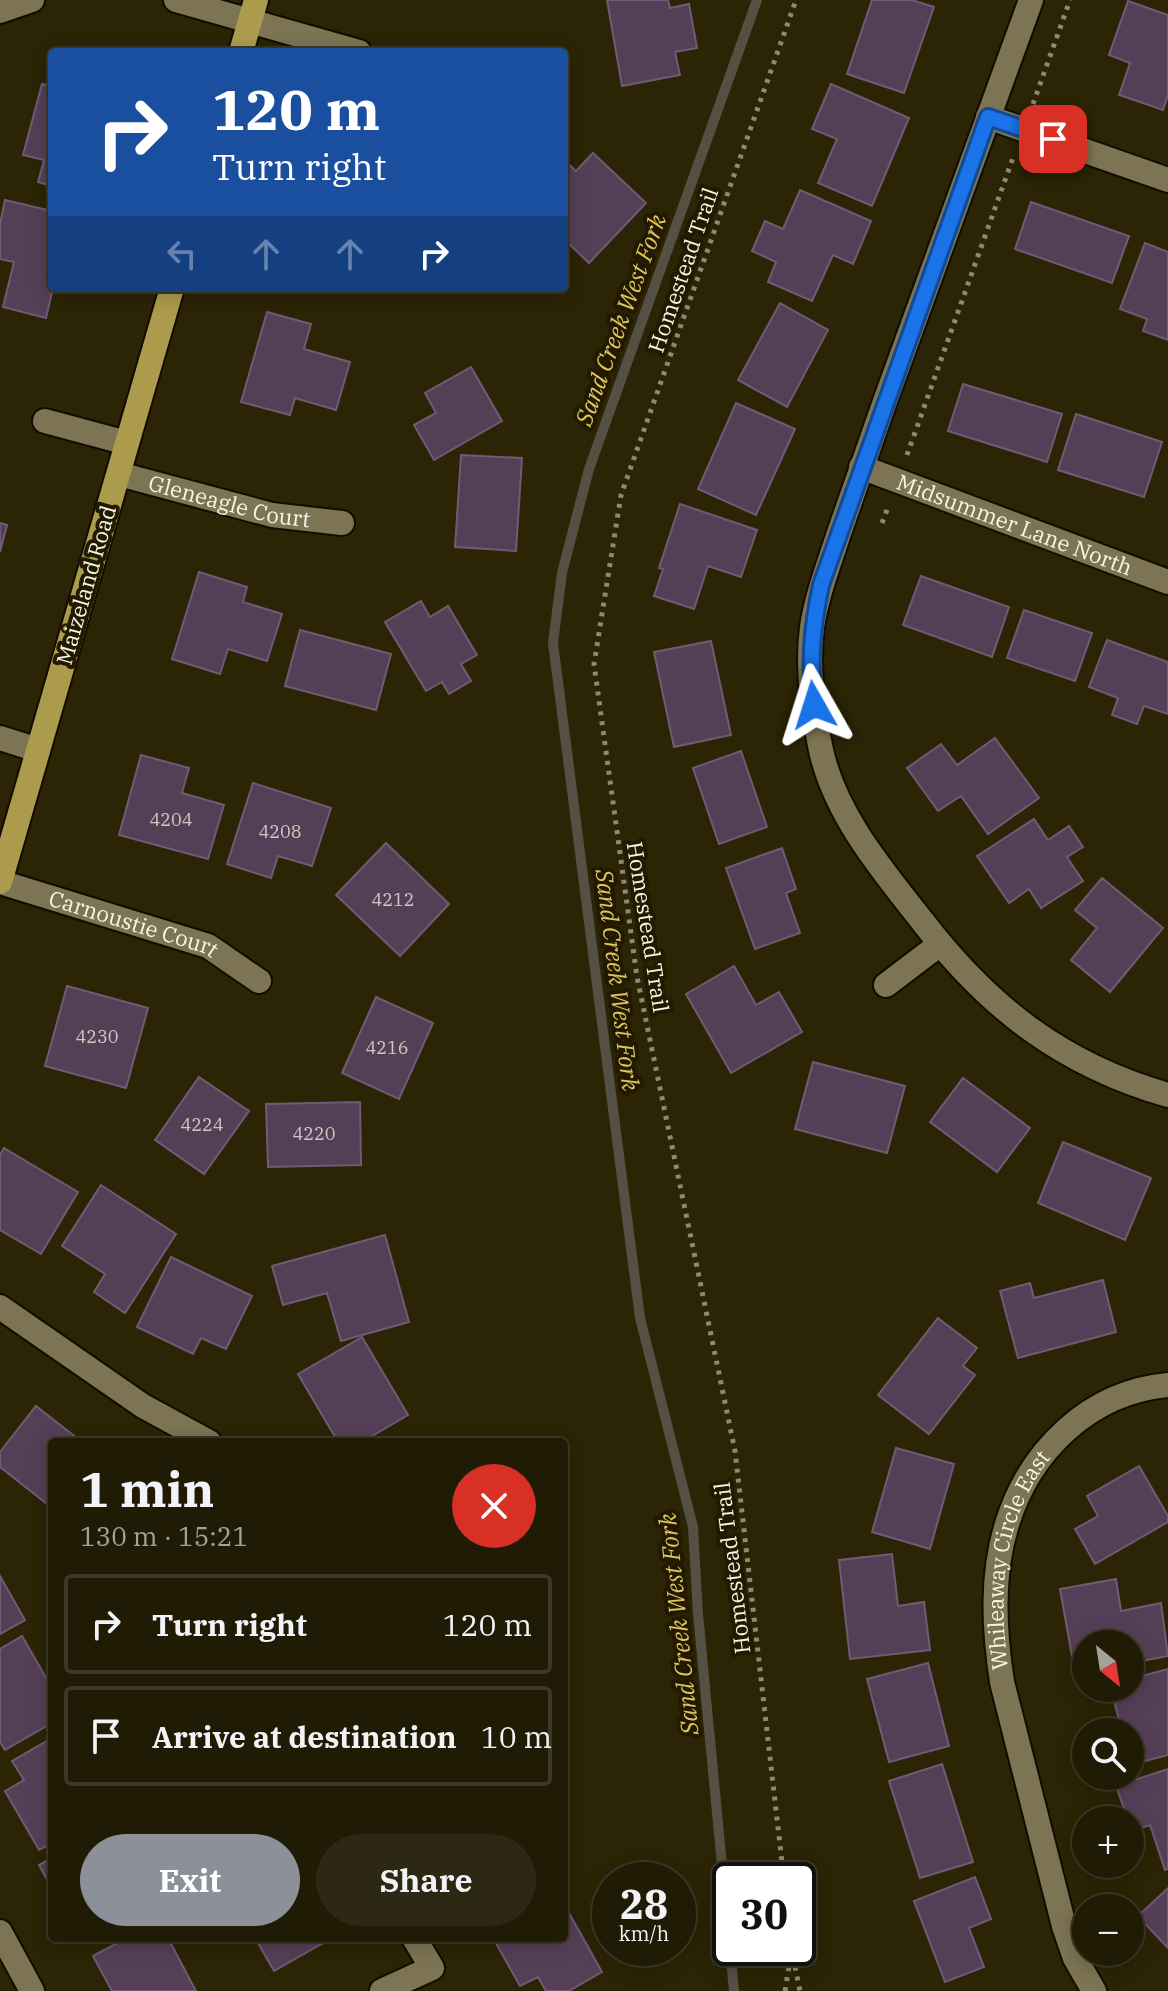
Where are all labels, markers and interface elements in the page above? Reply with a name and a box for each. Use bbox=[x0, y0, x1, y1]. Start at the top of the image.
text: 120 m bbox=[212, 73, 380, 145]
icon: right bbox=[80, 80, 184, 184]
pin bbox=[1019, 105, 1087, 173]
icon: arrive bbox=[1031, 117, 1075, 161]
text: Turn right bbox=[212, 143, 386, 190]
street label: Homestead Trail bbox=[641, 183, 724, 356]
water label: Sand Creek West Fork bbox=[567, 209, 673, 431]
icon: left bbox=[160, 232, 204, 276]
icon: ahead bbox=[244, 232, 288, 276]
icon: ahead bbox=[328, 232, 372, 276]
icon: right bbox=[412, 232, 456, 276]
street label: Midsummer Lane North bbox=[893, 467, 1137, 581]
street label: Gleneagle Court bbox=[146, 468, 312, 533]
street label: Maizeland Road bbox=[49, 502, 122, 668]
position arrow bbox=[772, 663, 856, 747]
house number: 4204 bbox=[149, 808, 193, 831]
house number: 4208 bbox=[258, 820, 302, 843]
street label: Homestead Trail bbox=[621, 839, 676, 1014]
water label: Sand Creek West Fork bbox=[588, 866, 647, 1093]
street label: Carnoustie Court bbox=[46, 883, 225, 964]
house number: 4212 bbox=[371, 888, 415, 911]
house number: 4230 bbox=[75, 1025, 119, 1048]
house number: 4216 bbox=[365, 1036, 409, 1059]
house number: 4224 bbox=[180, 1113, 224, 1136]
house number: 4220 bbox=[292, 1122, 336, 1145]
street label: Whileaway Circle East bbox=[980, 1443, 1056, 1672]
text: 1 min bbox=[80, 1458, 214, 1520]
button: close bbox=[452, 1464, 536, 1548]
street label: Homestead Trail bbox=[707, 1481, 756, 1656]
water label: Sand Creek West Fork bbox=[650, 1511, 706, 1738]
text: 130 m · 15:21 bbox=[80, 1519, 248, 1553]
icon: right bbox=[84, 1602, 128, 1646]
text: Turn right bbox=[152, 1605, 307, 1644]
text: 120 m bbox=[442, 1605, 532, 1644]
north arrow bbox=[1072, 1630, 1144, 1702]
map controls bbox=[1072, 1630, 1144, 1966]
icon: arrive bbox=[84, 1714, 128, 1758]
text: Arrive at destination bbox=[152, 1717, 457, 1756]
text: 10 m bbox=[481, 1717, 552, 1756]
button: search bbox=[1072, 1718, 1144, 1790]
button: + bbox=[1072, 1806, 1144, 1878]
button: Exit bbox=[80, 1834, 300, 1926]
button: Share bbox=[316, 1834, 536, 1926]
speed limit sign: 30 bbox=[712, 1862, 816, 1966]
text: 28 bbox=[620, 1878, 668, 1930]
button: − bbox=[1072, 1894, 1144, 1966]
text: km/h bbox=[619, 1920, 669, 1947]

